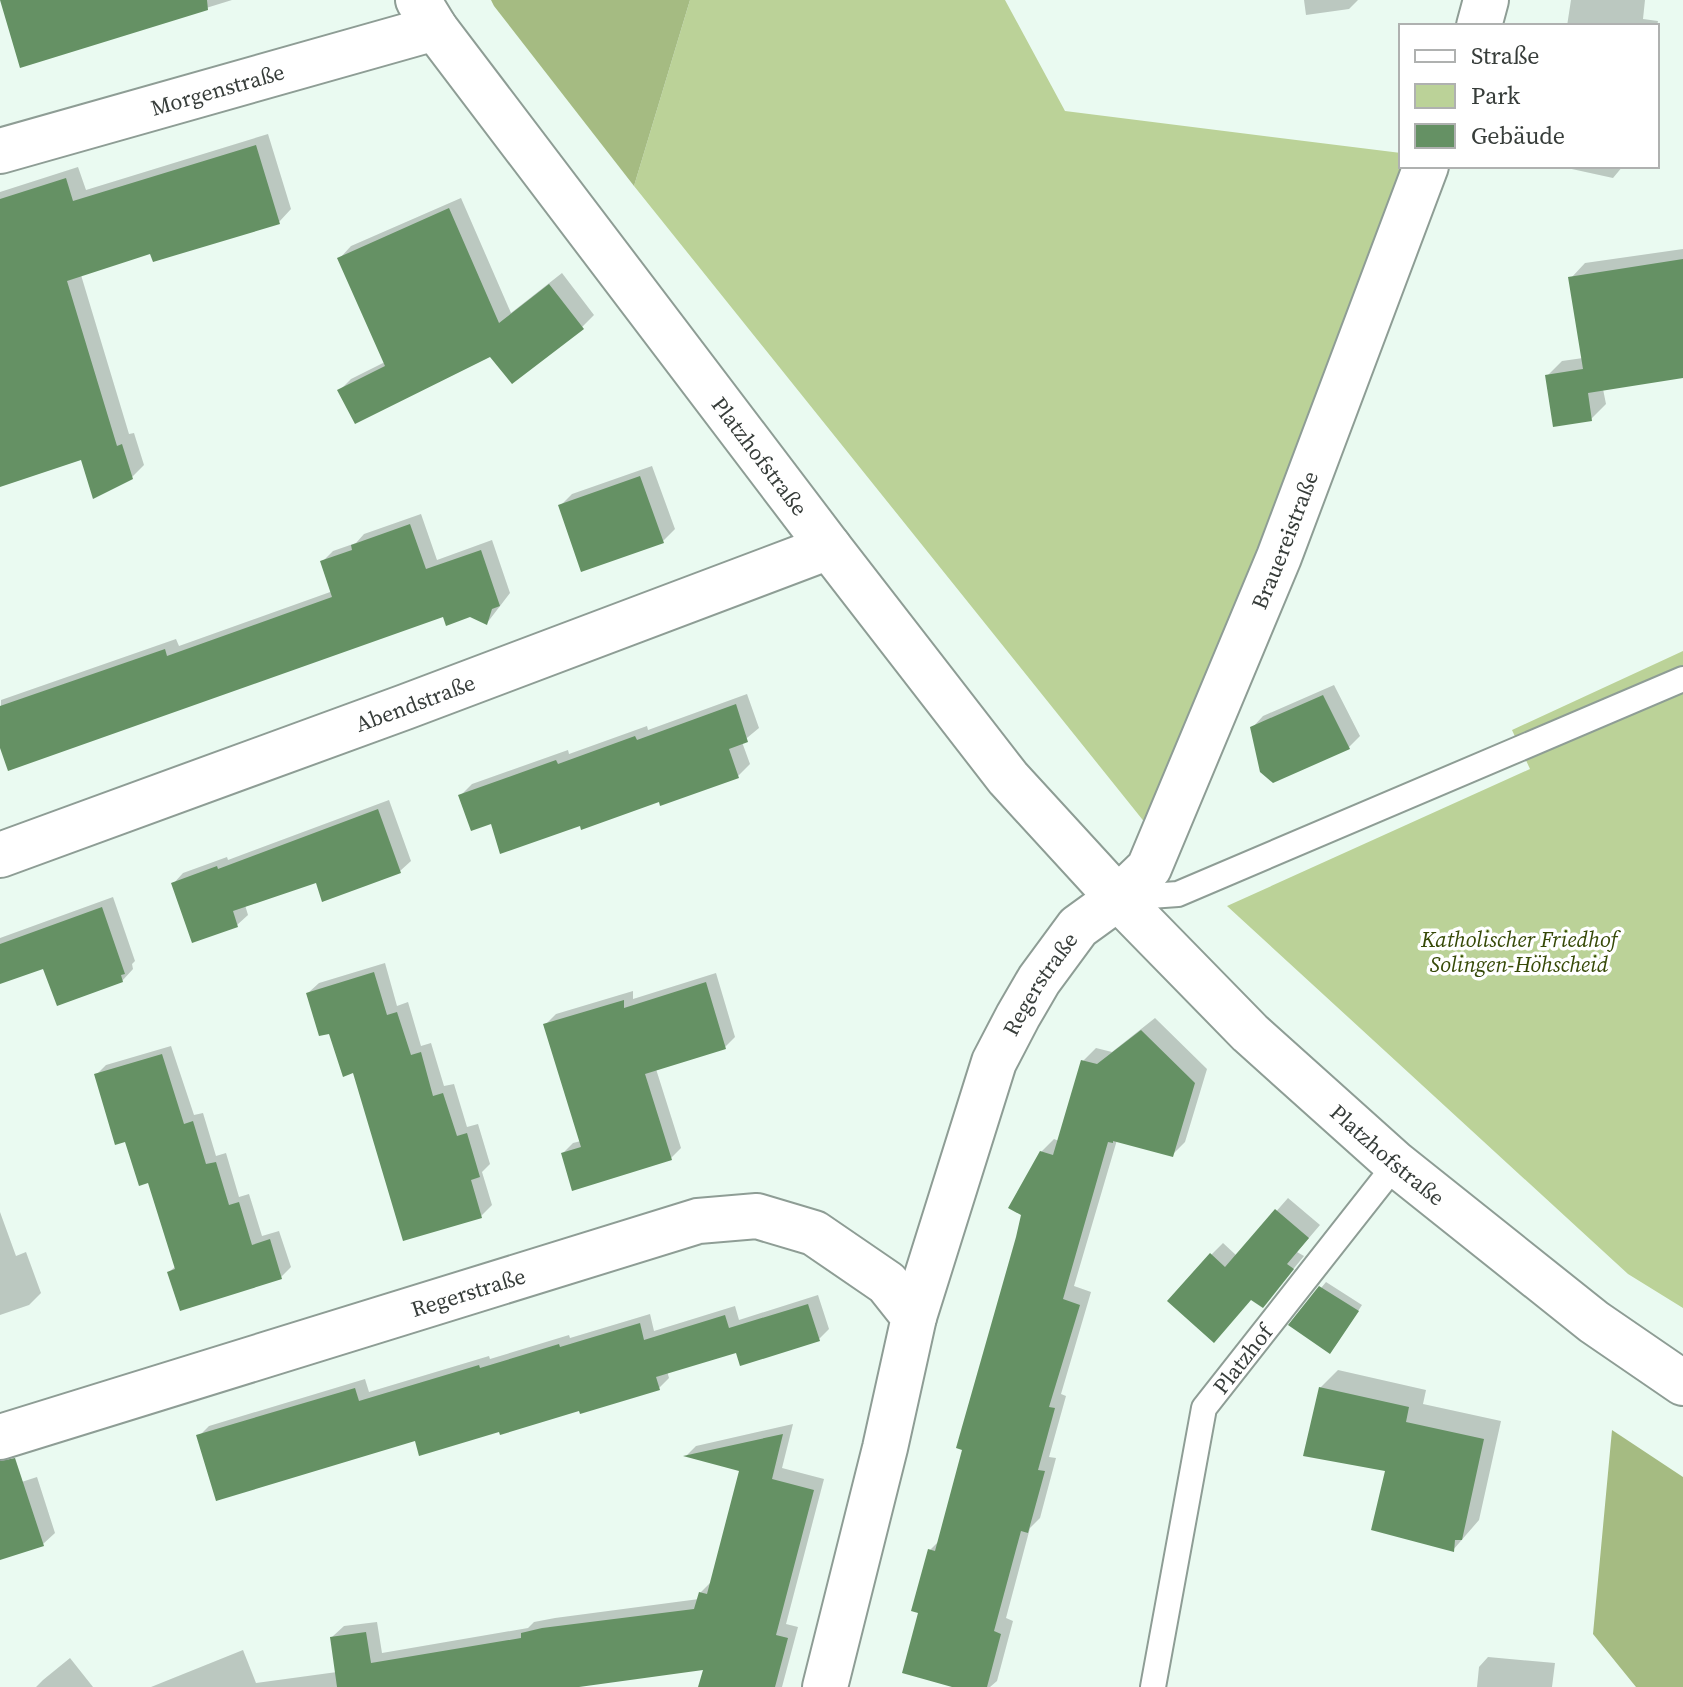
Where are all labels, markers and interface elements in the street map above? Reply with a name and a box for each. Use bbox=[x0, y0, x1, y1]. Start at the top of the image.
legend bbox=[1399, 24, 1659, 168]
text: Straße bbox=[1471, 39, 1539, 72]
street label: Morgenstraße bbox=[147, 56, 288, 123]
text: Park bbox=[1471, 79, 1521, 112]
text: Gebäude bbox=[1471, 119, 1565, 152]
street label: Platzhofstraße bbox=[705, 390, 815, 522]
street label: Brauereistraße bbox=[1244, 467, 1325, 614]
street label: Abendstraße bbox=[351, 667, 479, 739]
park label: Katholischer Friedhof Solingen-Höhscheid bbox=[1420, 924, 1622, 979]
street label: Regerstraße bbox=[995, 926, 1084, 1041]
street label: Platzhofstraße bbox=[1324, 1097, 1451, 1212]
street label: Regerstraße bbox=[407, 1260, 529, 1324]
street label: Platzhof bbox=[1206, 1316, 1281, 1400]

